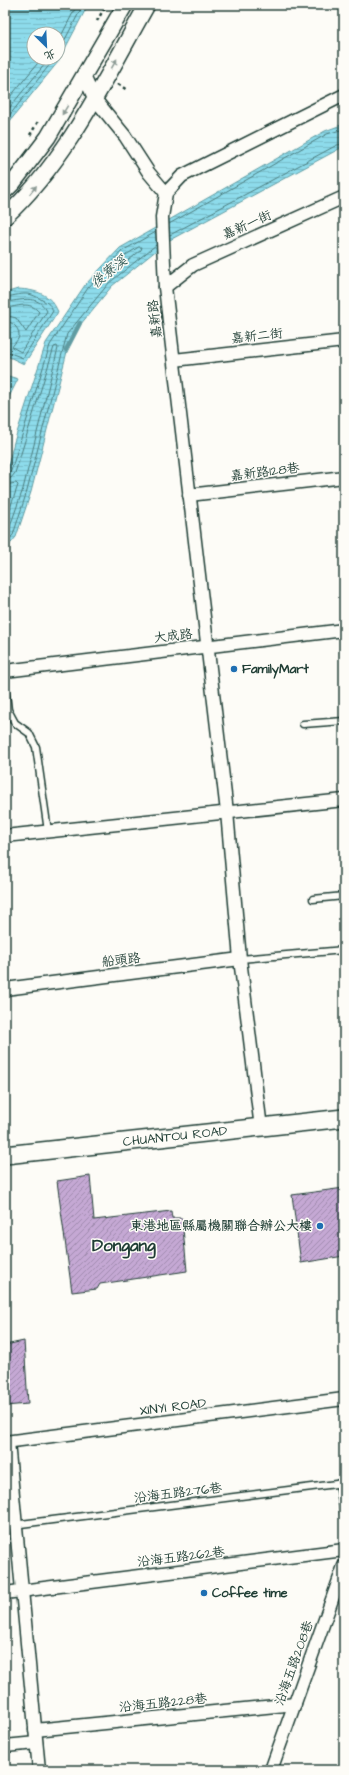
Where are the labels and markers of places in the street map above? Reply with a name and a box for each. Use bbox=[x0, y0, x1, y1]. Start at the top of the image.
place label: FamilyMart bbox=[242, 660, 309, 679]
marker: FamilyMart bbox=[229, 664, 239, 674]
place label: 東港地區縣屬機關聯合辦公大樓 bbox=[130, 1217, 312, 1235]
marker: 東港地區縣屬機關聯合辦公大樓 bbox=[315, 1221, 325, 1231]
place label: Coffee time bbox=[212, 1584, 288, 1602]
marker: Coffee time bbox=[199, 1588, 209, 1598]

